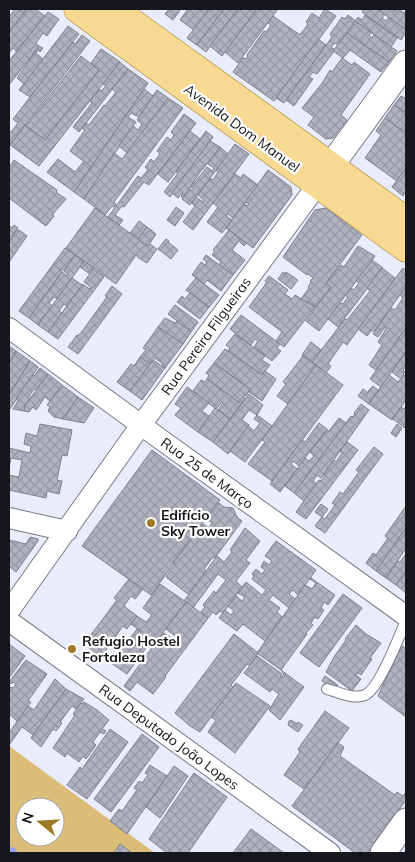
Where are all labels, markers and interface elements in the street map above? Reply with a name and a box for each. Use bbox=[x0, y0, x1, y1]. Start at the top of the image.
street label: Avenida Dom Manuel bbox=[181, 80, 303, 176]
street label: Rua Pereira Filgueiras bbox=[157, 273, 255, 399]
street label: Rua 25 de Março bbox=[157, 433, 257, 513]
place label: Edifício Sky Tower bbox=[161, 506, 231, 540]
marker: Edifício Sky Tower bbox=[145, 517, 157, 529]
place label: Refugio Hostel Fortaleza bbox=[82, 632, 180, 666]
marker: Refugio Hostel Fortaleza bbox=[66, 643, 78, 655]
street label: Rua Deputado João Lopes bbox=[95, 680, 243, 794]
north arrow bbox=[15, 797, 65, 847]
text: N bbox=[17, 810, 38, 826]

